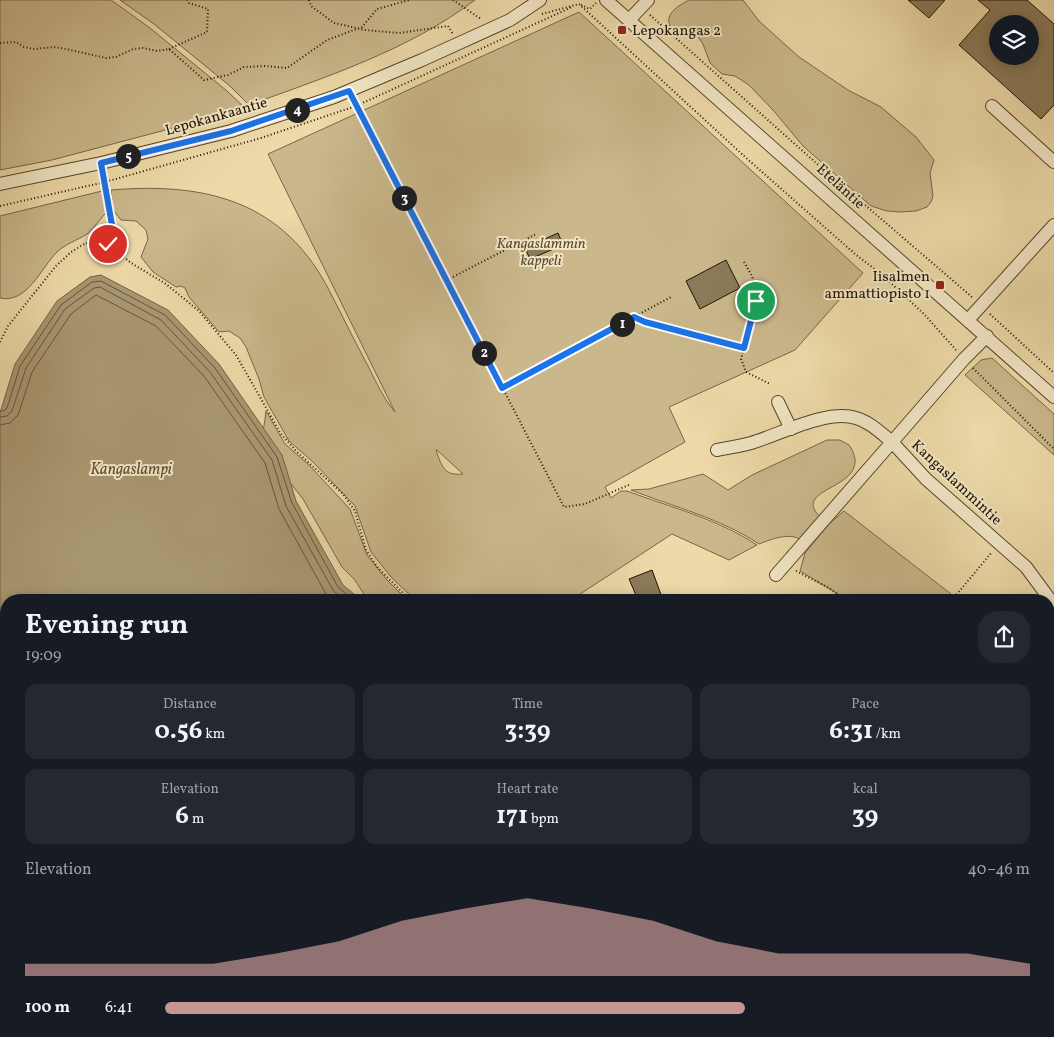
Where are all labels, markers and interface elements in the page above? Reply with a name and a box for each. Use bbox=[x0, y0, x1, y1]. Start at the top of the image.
map controls bbox=[989, 15, 1039, 65]
button: layers bbox=[989, 15, 1039, 65]
place label: Lepokangas 2 bbox=[632, 21, 721, 42]
marker: Lepokangas 2 bbox=[616, 24, 628, 36]
street label: Lepokankaantie bbox=[163, 93, 270, 142]
pin: 4 bbox=[284, 98, 310, 122]
text: 4 bbox=[293, 101, 302, 120]
pin: 5 bbox=[116, 144, 140, 168]
text: 5 bbox=[125, 147, 132, 166]
street label: Eteläntie bbox=[811, 160, 869, 215]
pin: 3 bbox=[392, 186, 416, 210]
text: 3 bbox=[401, 189, 408, 208]
pin bbox=[87, 223, 129, 265]
icon: check bbox=[94, 230, 122, 258]
park label: Kangaslammin kappeli bbox=[497, 234, 586, 272]
place label: Iisalmen ammattiopisto 1 bbox=[824, 267, 930, 305]
marker: Iisalmen ammattiopisto 1 bbox=[934, 279, 946, 291]
pin bbox=[735, 280, 777, 322]
icon: arrive bbox=[742, 287, 770, 315]
pin: 1 bbox=[610, 312, 634, 336]
text: 1 bbox=[620, 315, 625, 334]
pin: 2 bbox=[472, 340, 496, 366]
text: 2 bbox=[481, 344, 488, 363]
street label: Kangaslammintie bbox=[906, 436, 1006, 531]
water label: Kangaslampi bbox=[90, 459, 173, 481]
text: Evening run bbox=[25, 606, 189, 645]
button: share bbox=[978, 611, 1030, 663]
text: 19:09 bbox=[25, 645, 61, 667]
text: Distance bbox=[163, 695, 217, 714]
text: Time bbox=[512, 695, 543, 714]
text: Pace bbox=[851, 695, 879, 714]
text: 0.56 bbox=[154, 714, 202, 749]
text: 3:39 bbox=[504, 714, 551, 749]
text: 6:31 bbox=[829, 714, 873, 749]
text: km bbox=[202, 725, 225, 744]
text: /km bbox=[873, 725, 901, 744]
text: Elevation bbox=[161, 780, 219, 799]
text: Heart rate bbox=[497, 780, 558, 799]
text: kcal bbox=[853, 780, 878, 799]
text: 6 bbox=[175, 799, 189, 834]
text: 171 bbox=[496, 799, 528, 834]
text: 39 bbox=[852, 799, 878, 834]
text: m bbox=[189, 810, 204, 829]
text: bpm bbox=[528, 810, 559, 829]
text: Elevation bbox=[25, 859, 92, 881]
text: 40–46 m bbox=[968, 859, 1030, 881]
text: 100 m bbox=[25, 997, 70, 1019]
text: 6:41 bbox=[105, 997, 133, 1019]

